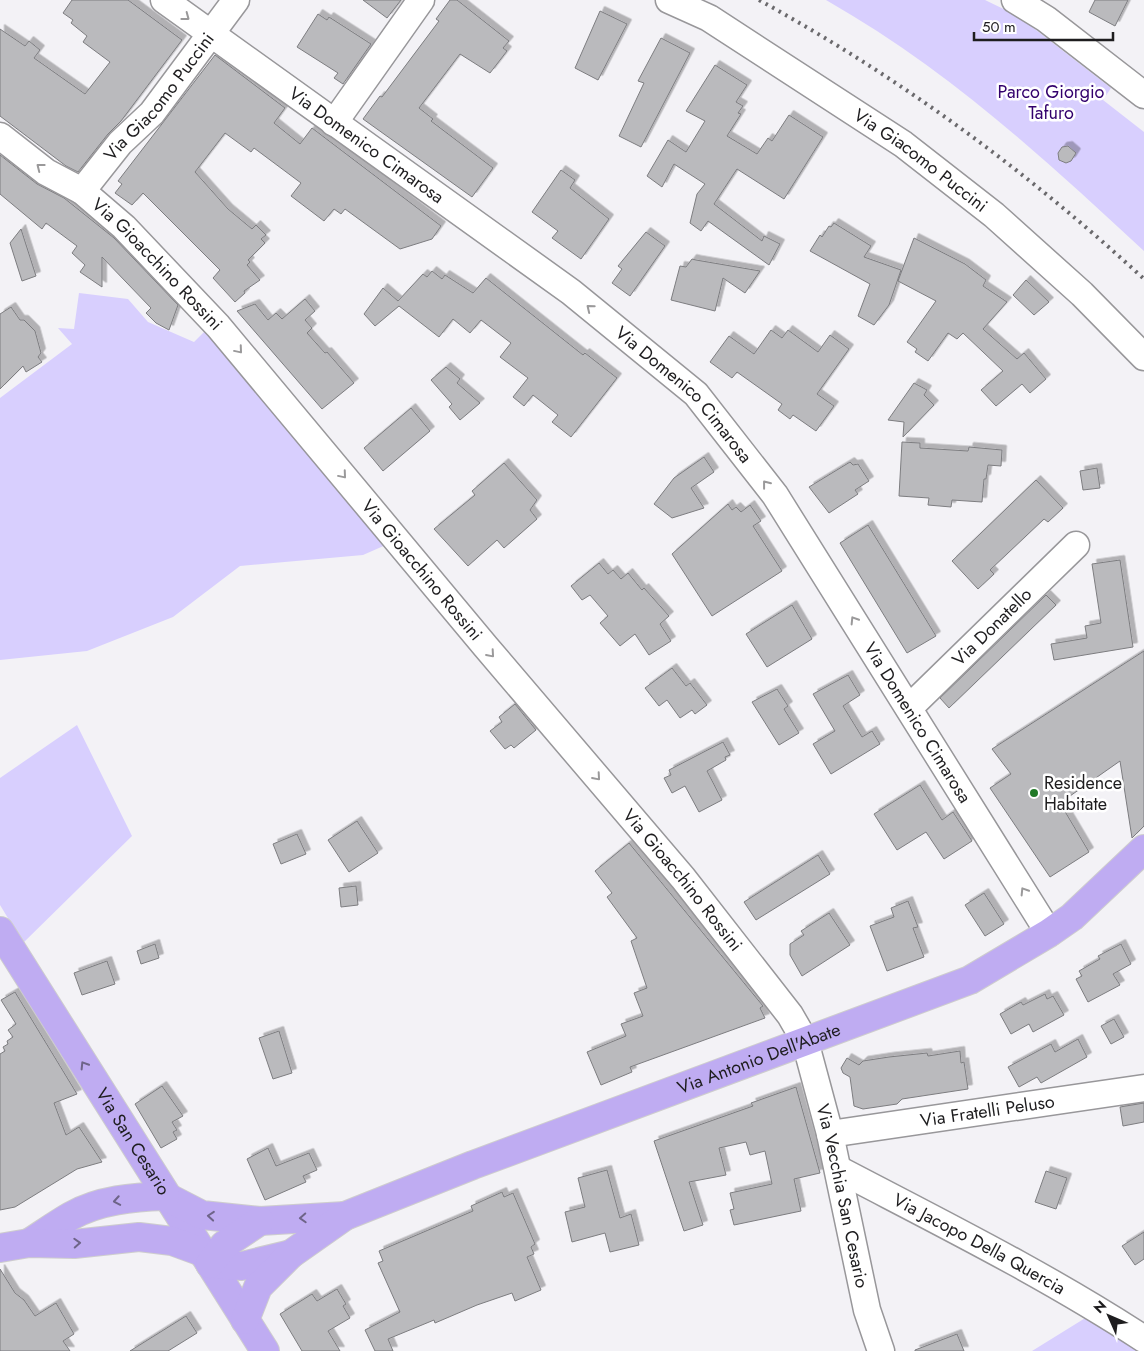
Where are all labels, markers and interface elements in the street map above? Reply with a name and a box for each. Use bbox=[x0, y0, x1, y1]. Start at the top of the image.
scale bar bbox=[974, 10, 1113, 42]
one-way arrow bbox=[180, 11, 189, 19]
text: 50 m bbox=[982, 16, 1016, 38]
street label: Via Giacomo Puccini bbox=[98, 27, 220, 166]
park label: Parco Giorgio Tafuro bbox=[998, 79, 1105, 126]
street label: Via Domenico Cimarosa bbox=[283, 81, 449, 210]
street label: Via Giacomo Puccini bbox=[849, 102, 993, 218]
one-way arrow bbox=[37, 165, 46, 173]
street label: Via Gioacchino Rossini bbox=[86, 192, 229, 336]
one-way arrow bbox=[587, 304, 596, 313]
street label: Via Domenico Cimarosa bbox=[610, 320, 758, 469]
one-way arrow bbox=[233, 345, 242, 354]
one-way arrow bbox=[338, 469, 347, 478]
one-way arrow bbox=[763, 480, 772, 489]
street label: Via Gioacchino Rossini bbox=[355, 494, 489, 646]
street label: Via Donatello bbox=[946, 582, 1038, 672]
one-way arrow bbox=[851, 617, 860, 626]
street label: Via Domenico Cimarosa bbox=[857, 637, 978, 808]
one-way arrow bbox=[486, 648, 495, 657]
place label: Residence Habitate bbox=[1044, 770, 1122, 817]
one-way arrow bbox=[592, 771, 600, 780]
marker: Residence Habitate bbox=[1028, 787, 1040, 799]
street label: Via Gioacchino Rossini bbox=[616, 803, 749, 957]
one-way arrow bbox=[1020, 888, 1030, 897]
street label: Via Antonio Dell'Abate bbox=[674, 1016, 844, 1101]
one-way arrow bbox=[80, 1062, 90, 1071]
street label: Via San Cesario bbox=[89, 1083, 177, 1200]
street label: Via Fratelli Peluso bbox=[918, 1088, 1056, 1134]
street label: Via Vecchia San Cesario bbox=[809, 1101, 875, 1290]
street label: Via Jacopo Della Quercia bbox=[889, 1187, 1070, 1301]
one-way arrow bbox=[112, 1195, 121, 1205]
one-way arrow bbox=[207, 1211, 215, 1222]
one-way arrow bbox=[298, 1213, 306, 1224]
one-way arrow bbox=[74, 1238, 82, 1249]
north arrow bbox=[1084, 1291, 1134, 1341]
text: N bbox=[1089, 1296, 1111, 1318]

